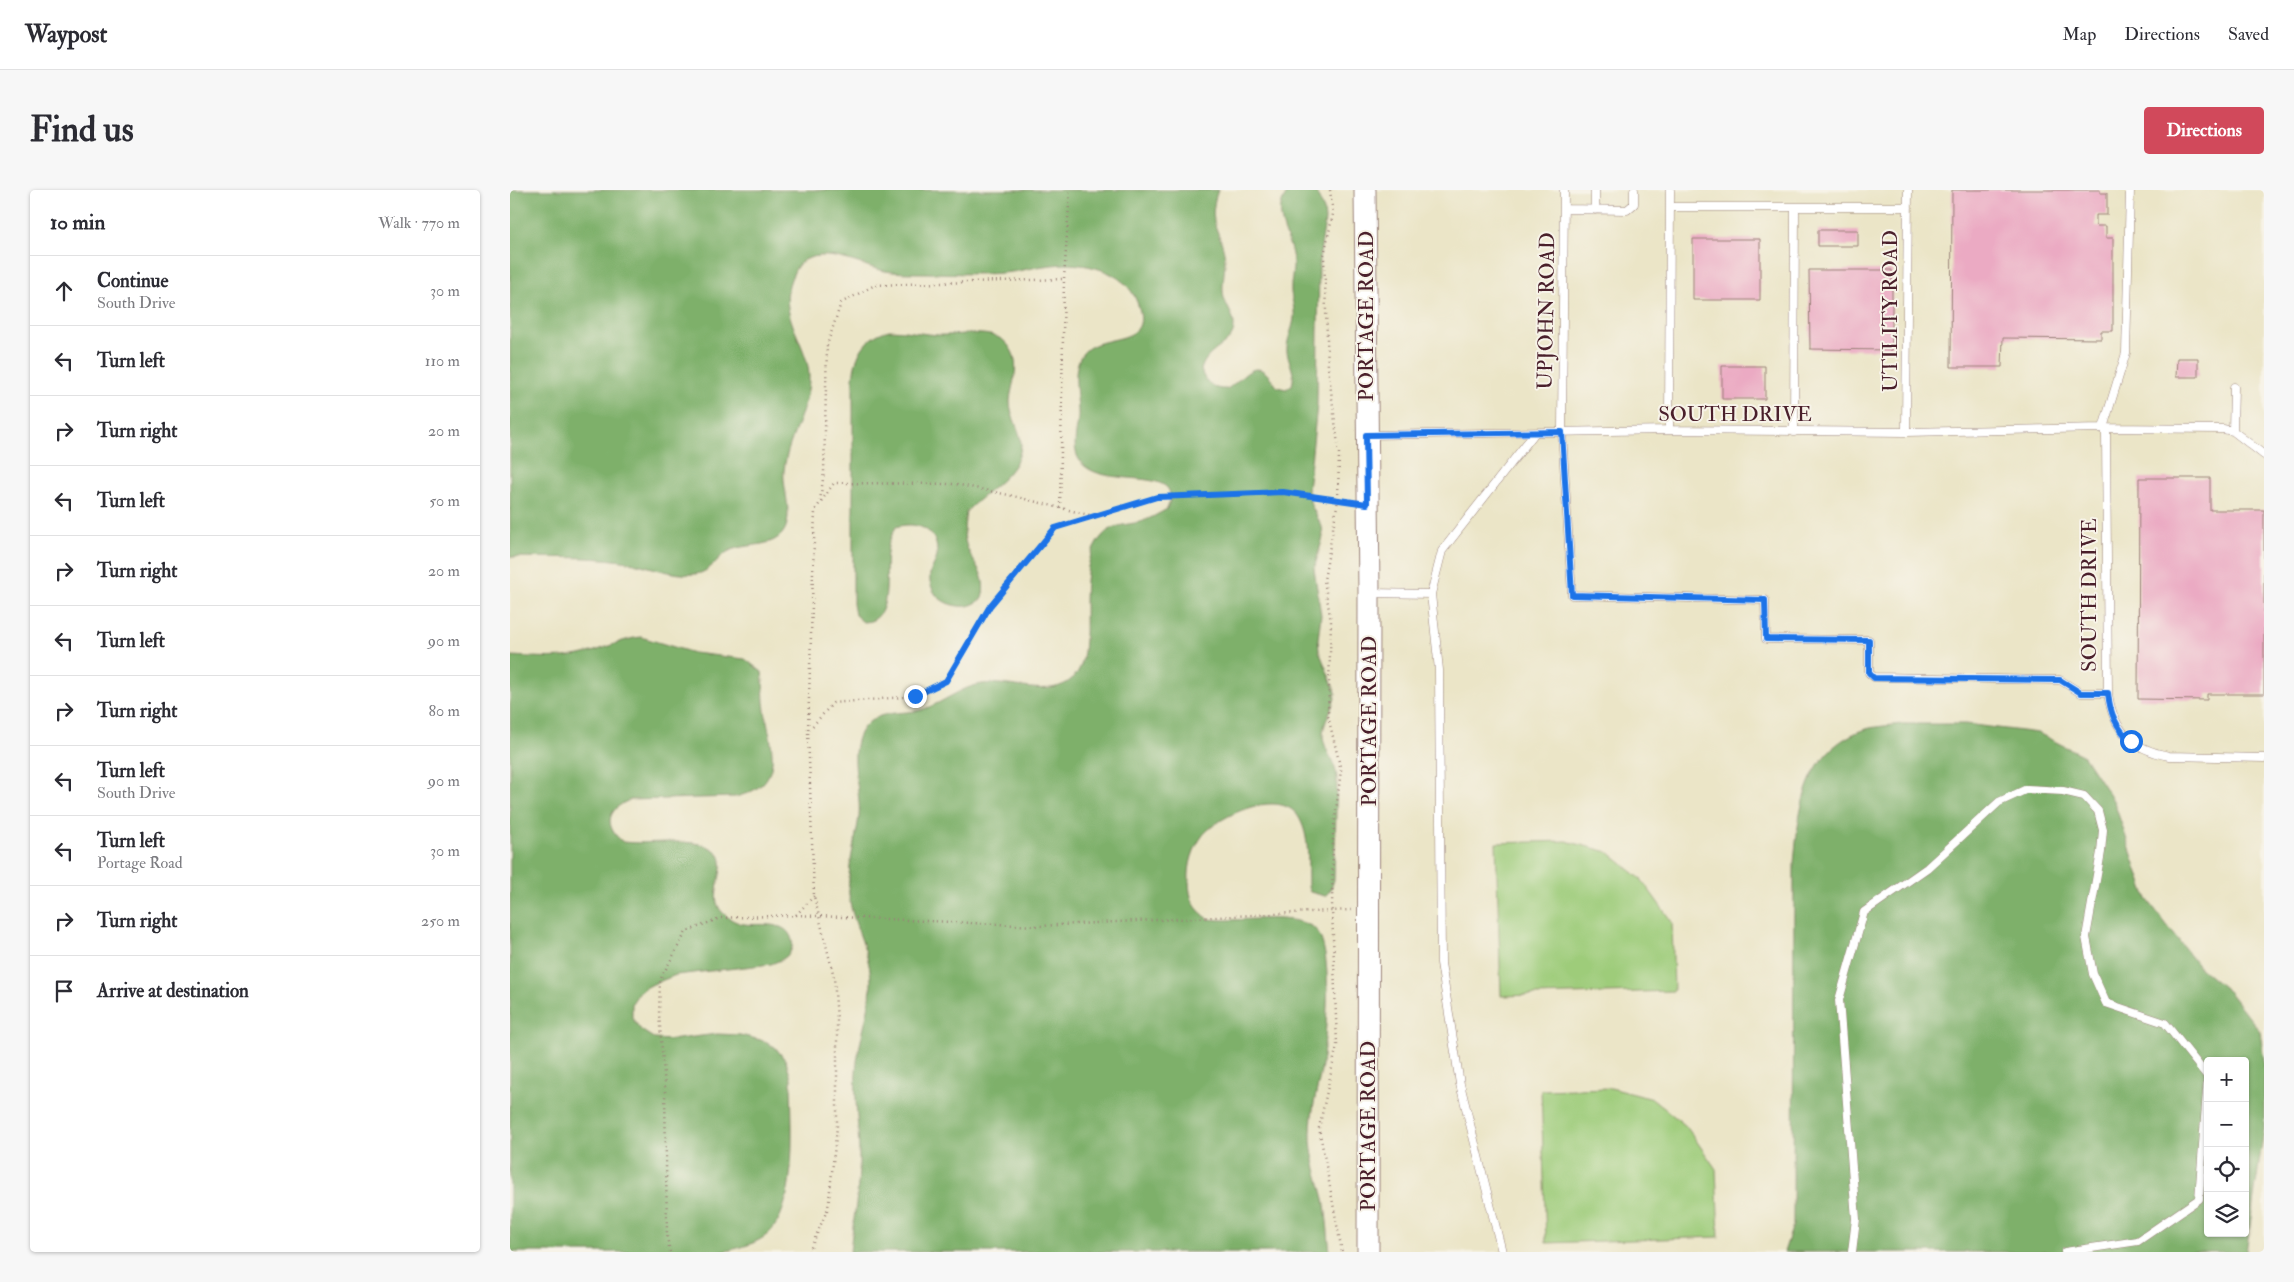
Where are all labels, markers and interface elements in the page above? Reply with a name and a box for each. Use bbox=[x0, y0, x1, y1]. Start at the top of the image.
text: Waypost bbox=[25, 19, 107, 50]
text: Map bbox=[2063, 23, 2096, 46]
text: Directions bbox=[2124, 23, 2200, 46]
text: Saved bbox=[2228, 23, 2269, 46]
button: Directions bbox=[2144, 107, 2264, 154]
text: Find us bbox=[30, 108, 134, 152]
text: 10 min bbox=[50, 209, 105, 236]
text: Walk · 770 m bbox=[378, 213, 460, 233]
street label: UTILITY ROAD bbox=[1877, 230, 1904, 392]
street label: PORTAGE ROAD bbox=[1353, 231, 1380, 401]
street label: UPJOHN ROAD bbox=[1532, 232, 1561, 390]
text: Continue bbox=[97, 269, 168, 293]
icon: ahead bbox=[50, 277, 78, 305]
text: 30 m bbox=[430, 281, 460, 301]
text: South Drive bbox=[97, 293, 175, 313]
icon: left bbox=[50, 347, 78, 375]
text: Turn left bbox=[97, 349, 165, 373]
text: 110 m bbox=[425, 351, 460, 371]
street label: SOUTH DRIVE bbox=[1658, 401, 1812, 428]
icon: right bbox=[50, 417, 78, 445]
text: Turn right bbox=[97, 419, 177, 443]
text: 20 m bbox=[428, 421, 460, 441]
icon: left bbox=[50, 487, 78, 515]
text: Turn left bbox=[97, 489, 165, 513]
text: 50 m bbox=[429, 491, 460, 511]
street label: SOUTH DRIVE bbox=[2076, 518, 2103, 672]
icon: right bbox=[50, 557, 78, 585]
text: Turn right bbox=[97, 559, 177, 583]
text: 20 m bbox=[428, 561, 460, 581]
icon: left bbox=[50, 627, 78, 655]
text: Turn left bbox=[97, 629, 165, 653]
text: 90 m bbox=[428, 631, 460, 651]
street label: PORTAGE ROAD bbox=[1356, 636, 1383, 806]
route end bbox=[904, 685, 927, 708]
icon: right bbox=[50, 697, 78, 725]
text: Turn right bbox=[97, 699, 177, 723]
text: 80 m bbox=[429, 701, 460, 721]
route start bbox=[2120, 730, 2143, 753]
text: Turn left bbox=[97, 759, 165, 783]
icon: left bbox=[50, 767, 78, 795]
text: 90 m bbox=[428, 771, 460, 791]
text: South Drive bbox=[97, 783, 175, 803]
text: Turn left bbox=[97, 829, 165, 853]
icon: left bbox=[50, 837, 78, 865]
text: 30 m bbox=[430, 841, 460, 861]
text: Portage Road bbox=[97, 853, 183, 873]
icon: right bbox=[50, 907, 78, 935]
text: Turn right bbox=[97, 909, 177, 933]
text: 250 m bbox=[421, 911, 460, 931]
icon: arrive bbox=[50, 977, 78, 1005]
text: Arrive at destination bbox=[97, 979, 249, 1003]
street label: PORTAGE ROAD bbox=[1355, 1041, 1382, 1211]
map controls bbox=[2204, 1057, 2249, 1237]
button: + bbox=[2204, 1057, 2249, 1102]
button: − bbox=[2204, 1102, 2249, 1147]
button: locate bbox=[2204, 1147, 2249, 1192]
button: layers bbox=[2204, 1192, 2249, 1237]

